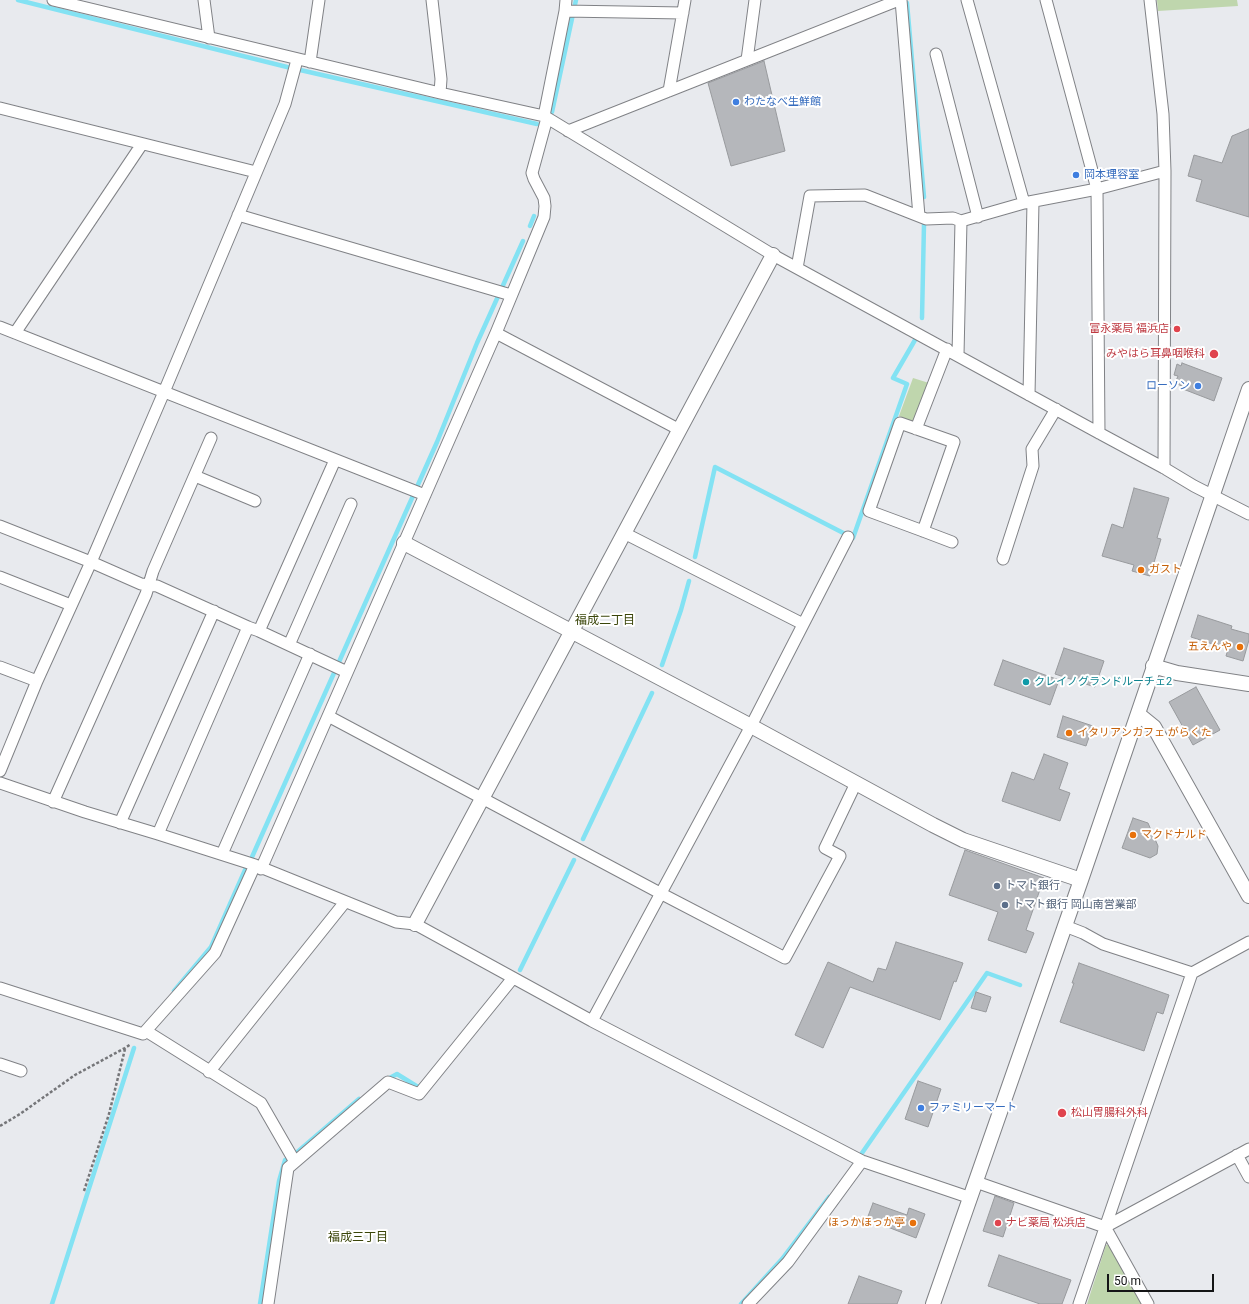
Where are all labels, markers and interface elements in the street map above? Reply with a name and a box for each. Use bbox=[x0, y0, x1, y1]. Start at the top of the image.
place label: わたなべ生鮮館 bbox=[744, 95, 821, 109]
marker: わたなべ生鮮館 bbox=[731, 97, 741, 107]
place label: 岡本理容室 bbox=[1084, 168, 1139, 182]
marker: 岡本理容室 bbox=[1071, 170, 1081, 180]
place label: 富永薬局 福浜店 bbox=[1089, 322, 1169, 336]
marker: 富永薬局 福浜店 bbox=[1172, 324, 1182, 334]
place label: みやはら耳鼻咽喉科 bbox=[1106, 347, 1205, 361]
marker: みやはら耳鼻咽喉科 bbox=[1208, 348, 1220, 360]
place label: ローソン bbox=[1146, 379, 1190, 393]
marker: ローソン bbox=[1193, 381, 1203, 391]
place label: ガスト bbox=[1149, 563, 1182, 577]
marker: ガスト bbox=[1136, 565, 1146, 575]
district label: 福成二丁目 bbox=[575, 614, 635, 628]
place label: 五えんや bbox=[1188, 640, 1232, 654]
marker: 五えんや bbox=[1235, 642, 1245, 652]
place label: クレイノグランドルーチェ2 bbox=[1034, 675, 1172, 689]
marker: クレイノグランドルーチェ2 bbox=[1021, 677, 1031, 687]
place label: イタリアンカフェ がらくた bbox=[1077, 726, 1212, 740]
marker: イタリアンカフェ がらくた bbox=[1064, 728, 1074, 738]
place label: マクドナルド bbox=[1141, 828, 1207, 842]
marker: マクドナルド bbox=[1128, 830, 1138, 840]
place label: トマト銀行 bbox=[1005, 879, 1060, 893]
marker: トマト銀行 bbox=[992, 881, 1002, 891]
place label: トマト銀行 岡山南営業部 bbox=[1013, 898, 1137, 912]
marker: トマト銀行 岡山南営業部 bbox=[1000, 900, 1010, 910]
place label: ファミリーマート bbox=[929, 1101, 1017, 1115]
marker: ファミリーマート bbox=[916, 1103, 926, 1113]
place label: 松山胃腸科外科 bbox=[1071, 1106, 1148, 1120]
marker: 松山胃腸科外科 bbox=[1056, 1107, 1068, 1119]
place label: ほっかほっか亭 bbox=[828, 1216, 905, 1230]
place label: ナビ薬局 松浜店 bbox=[1006, 1216, 1086, 1230]
marker: ほっかほっか亭 bbox=[908, 1218, 918, 1228]
marker: ナビ薬局 松浜店 bbox=[993, 1218, 1003, 1228]
district label: 福成三丁目 bbox=[328, 1231, 388, 1245]
scale bar bbox=[1109, 1266, 1216, 1292]
text: 50 m bbox=[1114, 1274, 1141, 1288]

